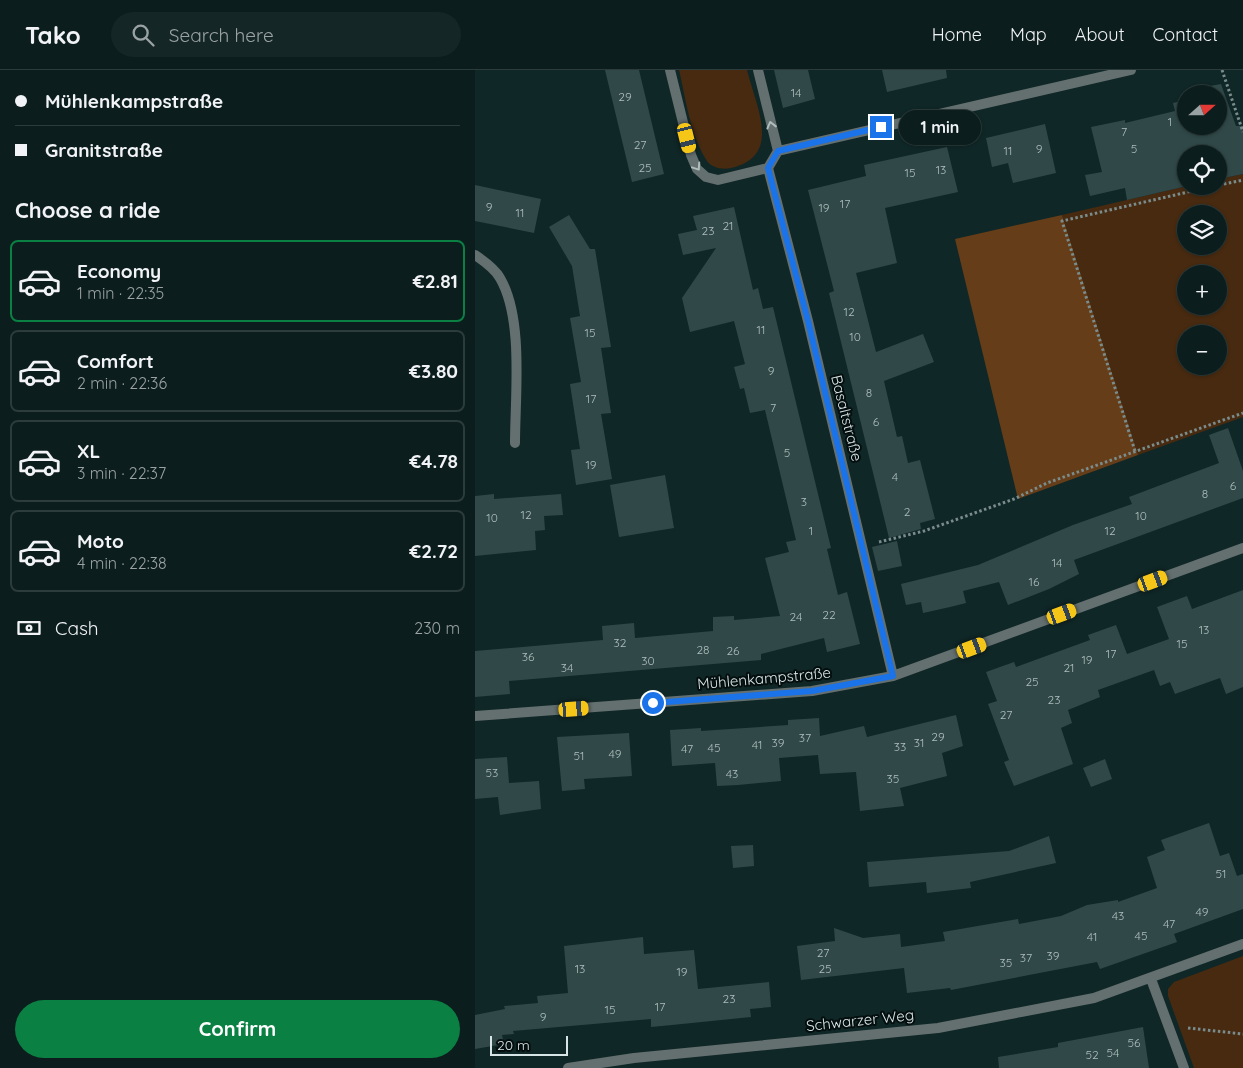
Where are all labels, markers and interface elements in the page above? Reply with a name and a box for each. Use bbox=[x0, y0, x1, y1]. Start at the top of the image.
search box bbox=[111, 12, 461, 57]
text: Tako bbox=[25, 20, 81, 50]
icon: search bbox=[129, 21, 157, 49]
text: Search here bbox=[169, 23, 274, 47]
text: Home bbox=[932, 23, 982, 46]
text: Map bbox=[1010, 23, 1047, 46]
text: About bbox=[1075, 23, 1125, 46]
text: Contact bbox=[1153, 23, 1218, 46]
house number: 14 bbox=[791, 85, 801, 100]
north arrow bbox=[1177, 85, 1227, 135]
map controls bbox=[1177, 85, 1227, 375]
text: Mühlenkampstraße bbox=[45, 89, 223, 113]
house number: 29 bbox=[618, 89, 632, 104]
callout: 1 min bbox=[899, 110, 981, 144]
house number: 1 bbox=[1168, 114, 1172, 129]
route end bbox=[870, 116, 892, 138]
text: 1 min bbox=[921, 117, 959, 137]
car bbox=[676, 122, 697, 154]
one-way arrow bbox=[767, 122, 777, 130]
house number: 7 bbox=[1121, 124, 1127, 139]
house number: 27 bbox=[634, 137, 646, 152]
text: Granitstraße bbox=[45, 138, 163, 162]
house number: 9 bbox=[1036, 141, 1043, 156]
house number: 5 bbox=[1131, 141, 1137, 156]
house number: 11 bbox=[1004, 143, 1012, 158]
button: locate bbox=[1177, 145, 1227, 195]
house number: 25 bbox=[638, 160, 652, 175]
one-way arrow bbox=[691, 162, 701, 171]
house number: 13 bbox=[936, 162, 946, 177]
house number: 15 bbox=[905, 165, 915, 180]
text: Choose a ride bbox=[15, 196, 160, 224]
house number: 17 bbox=[840, 196, 850, 211]
house number: 9 bbox=[486, 199, 493, 214]
house number: 19 bbox=[818, 200, 830, 215]
house number: 11 bbox=[516, 205, 524, 220]
button: layers bbox=[1177, 205, 1227, 255]
house number: 21 bbox=[722, 218, 734, 233]
house number: 23 bbox=[702, 223, 714, 238]
icon: car bbox=[17, 259, 62, 304]
text: Economy bbox=[77, 259, 161, 283]
button: + bbox=[1177, 265, 1227, 315]
text: €2.81 bbox=[413, 269, 458, 293]
text: 1 min · 22:35 bbox=[77, 283, 164, 303]
house number: 12 bbox=[843, 304, 855, 319]
house number: 11 bbox=[757, 322, 765, 337]
house number: 15 bbox=[585, 325, 595, 340]
button: − bbox=[1177, 325, 1227, 375]
house number: 10 bbox=[849, 329, 861, 344]
icon: car bbox=[17, 349, 62, 394]
text: Comfort bbox=[77, 349, 154, 373]
text: €3.80 bbox=[409, 359, 458, 383]
house number: 9 bbox=[768, 363, 775, 378]
text: 2 min · 22:36 bbox=[77, 373, 167, 393]
street label: Basaltstraße bbox=[827, 373, 867, 463]
house number: 8 bbox=[866, 385, 872, 400]
house number: 17 bbox=[586, 391, 596, 406]
house number: 7 bbox=[770, 400, 776, 415]
house number: 6 bbox=[873, 414, 880, 429]
icon: car bbox=[17, 439, 62, 484]
text: XL bbox=[77, 439, 100, 463]
house number: 5 bbox=[784, 445, 790, 460]
text: €4.78 bbox=[409, 449, 458, 473]
house number: 19 bbox=[585, 457, 597, 472]
text: 3 min · 22:37 bbox=[77, 463, 166, 483]
house number: 4 bbox=[892, 469, 898, 484]
house number: 6 bbox=[1230, 478, 1237, 493]
house number: 8 bbox=[1202, 486, 1208, 501]
house number: 3 bbox=[801, 494, 807, 509]
house number: 2 bbox=[904, 504, 911, 519]
house number: 12 bbox=[520, 507, 532, 522]
house number: 10 bbox=[1135, 508, 1147, 523]
house number: 10 bbox=[486, 510, 498, 525]
house number: 1 bbox=[809, 523, 813, 538]
house number: 12 bbox=[1104, 523, 1116, 538]
icon: car bbox=[17, 529, 62, 574]
text: Moto bbox=[77, 529, 124, 553]
text: €2.72 bbox=[409, 539, 458, 563]
text: 4 min · 22:38 bbox=[77, 553, 167, 573]
house number: 14 bbox=[1052, 555, 1062, 570]
car bbox=[1136, 569, 1169, 593]
house number: 16 bbox=[1029, 574, 1040, 589]
car bbox=[1045, 602, 1078, 626]
house number: 22 bbox=[822, 607, 836, 622]
house number: 24 bbox=[790, 609, 802, 624]
icon: cash bbox=[15, 614, 43, 642]
text: Cash bbox=[55, 616, 99, 640]
text: 230 m bbox=[414, 618, 460, 638]
house number: 13 bbox=[1199, 622, 1209, 637]
house number: 32 bbox=[614, 635, 627, 650]
car bbox=[955, 636, 988, 660]
house number: 15 bbox=[1177, 636, 1187, 651]
house number: 28 bbox=[696, 642, 710, 657]
house number: 26 bbox=[726, 643, 740, 658]
house number: 17 bbox=[1106, 646, 1116, 661]
house number: 36 bbox=[522, 649, 535, 664]
house number: 19 bbox=[1081, 652, 1093, 667]
house number: 30 bbox=[641, 653, 655, 668]
house number: 34 bbox=[561, 660, 573, 675]
house number: 21 bbox=[1063, 660, 1075, 675]
street label: Mühlenkampstraße bbox=[696, 663, 832, 693]
house number: 25 bbox=[1025, 674, 1039, 689]
route start bbox=[642, 692, 664, 714]
house number: 23 bbox=[1048, 692, 1060, 707]
car bbox=[558, 700, 589, 718]
house number: 27 bbox=[1000, 707, 1012, 722]
house number: 29 bbox=[931, 729, 945, 744]
house number: 37 bbox=[799, 730, 811, 745]
house number: 39 bbox=[772, 735, 785, 750]
house number: 31 bbox=[914, 735, 924, 750]
house number: 41 bbox=[752, 737, 762, 752]
house number: 33 bbox=[894, 739, 906, 754]
house number: 45 bbox=[708, 740, 720, 755]
house number: 47 bbox=[681, 741, 693, 756]
house number: 49 bbox=[609, 746, 622, 761]
house number: 51 bbox=[574, 748, 584, 763]
house number: 53 bbox=[486, 765, 498, 780]
house number: 43 bbox=[726, 766, 738, 781]
house number: 35 bbox=[887, 771, 899, 786]
house number: 51 bbox=[1216, 866, 1226, 881]
house number: 49 bbox=[1196, 904, 1209, 919]
house number: 43 bbox=[1112, 908, 1124, 923]
house number: 47 bbox=[1163, 916, 1175, 931]
house number: 45 bbox=[1135, 928, 1147, 943]
house number: 41 bbox=[1087, 929, 1097, 944]
house number: 27 bbox=[817, 945, 829, 960]
house number: 39 bbox=[1047, 948, 1060, 963]
house number: 37 bbox=[1020, 950, 1032, 965]
house number: 35 bbox=[1000, 955, 1012, 970]
house number: 13 bbox=[575, 961, 585, 976]
house number: 25 bbox=[818, 961, 832, 976]
house number: 19 bbox=[676, 964, 688, 979]
house number: 23 bbox=[723, 991, 735, 1006]
house number: 17 bbox=[655, 999, 665, 1014]
button: Confirm bbox=[15, 1000, 460, 1058]
house number: 15 bbox=[605, 1002, 615, 1017]
street label: Schwarzer Weg bbox=[805, 1005, 915, 1035]
house number: 9 bbox=[540, 1009, 547, 1024]
scale bar bbox=[490, 1033, 567, 1056]
house number: 56 bbox=[1128, 1035, 1141, 1050]
text: 20 m bbox=[497, 1036, 530, 1054]
house number: 54 bbox=[1107, 1045, 1119, 1060]
house number: 52 bbox=[1085, 1047, 1099, 1062]

